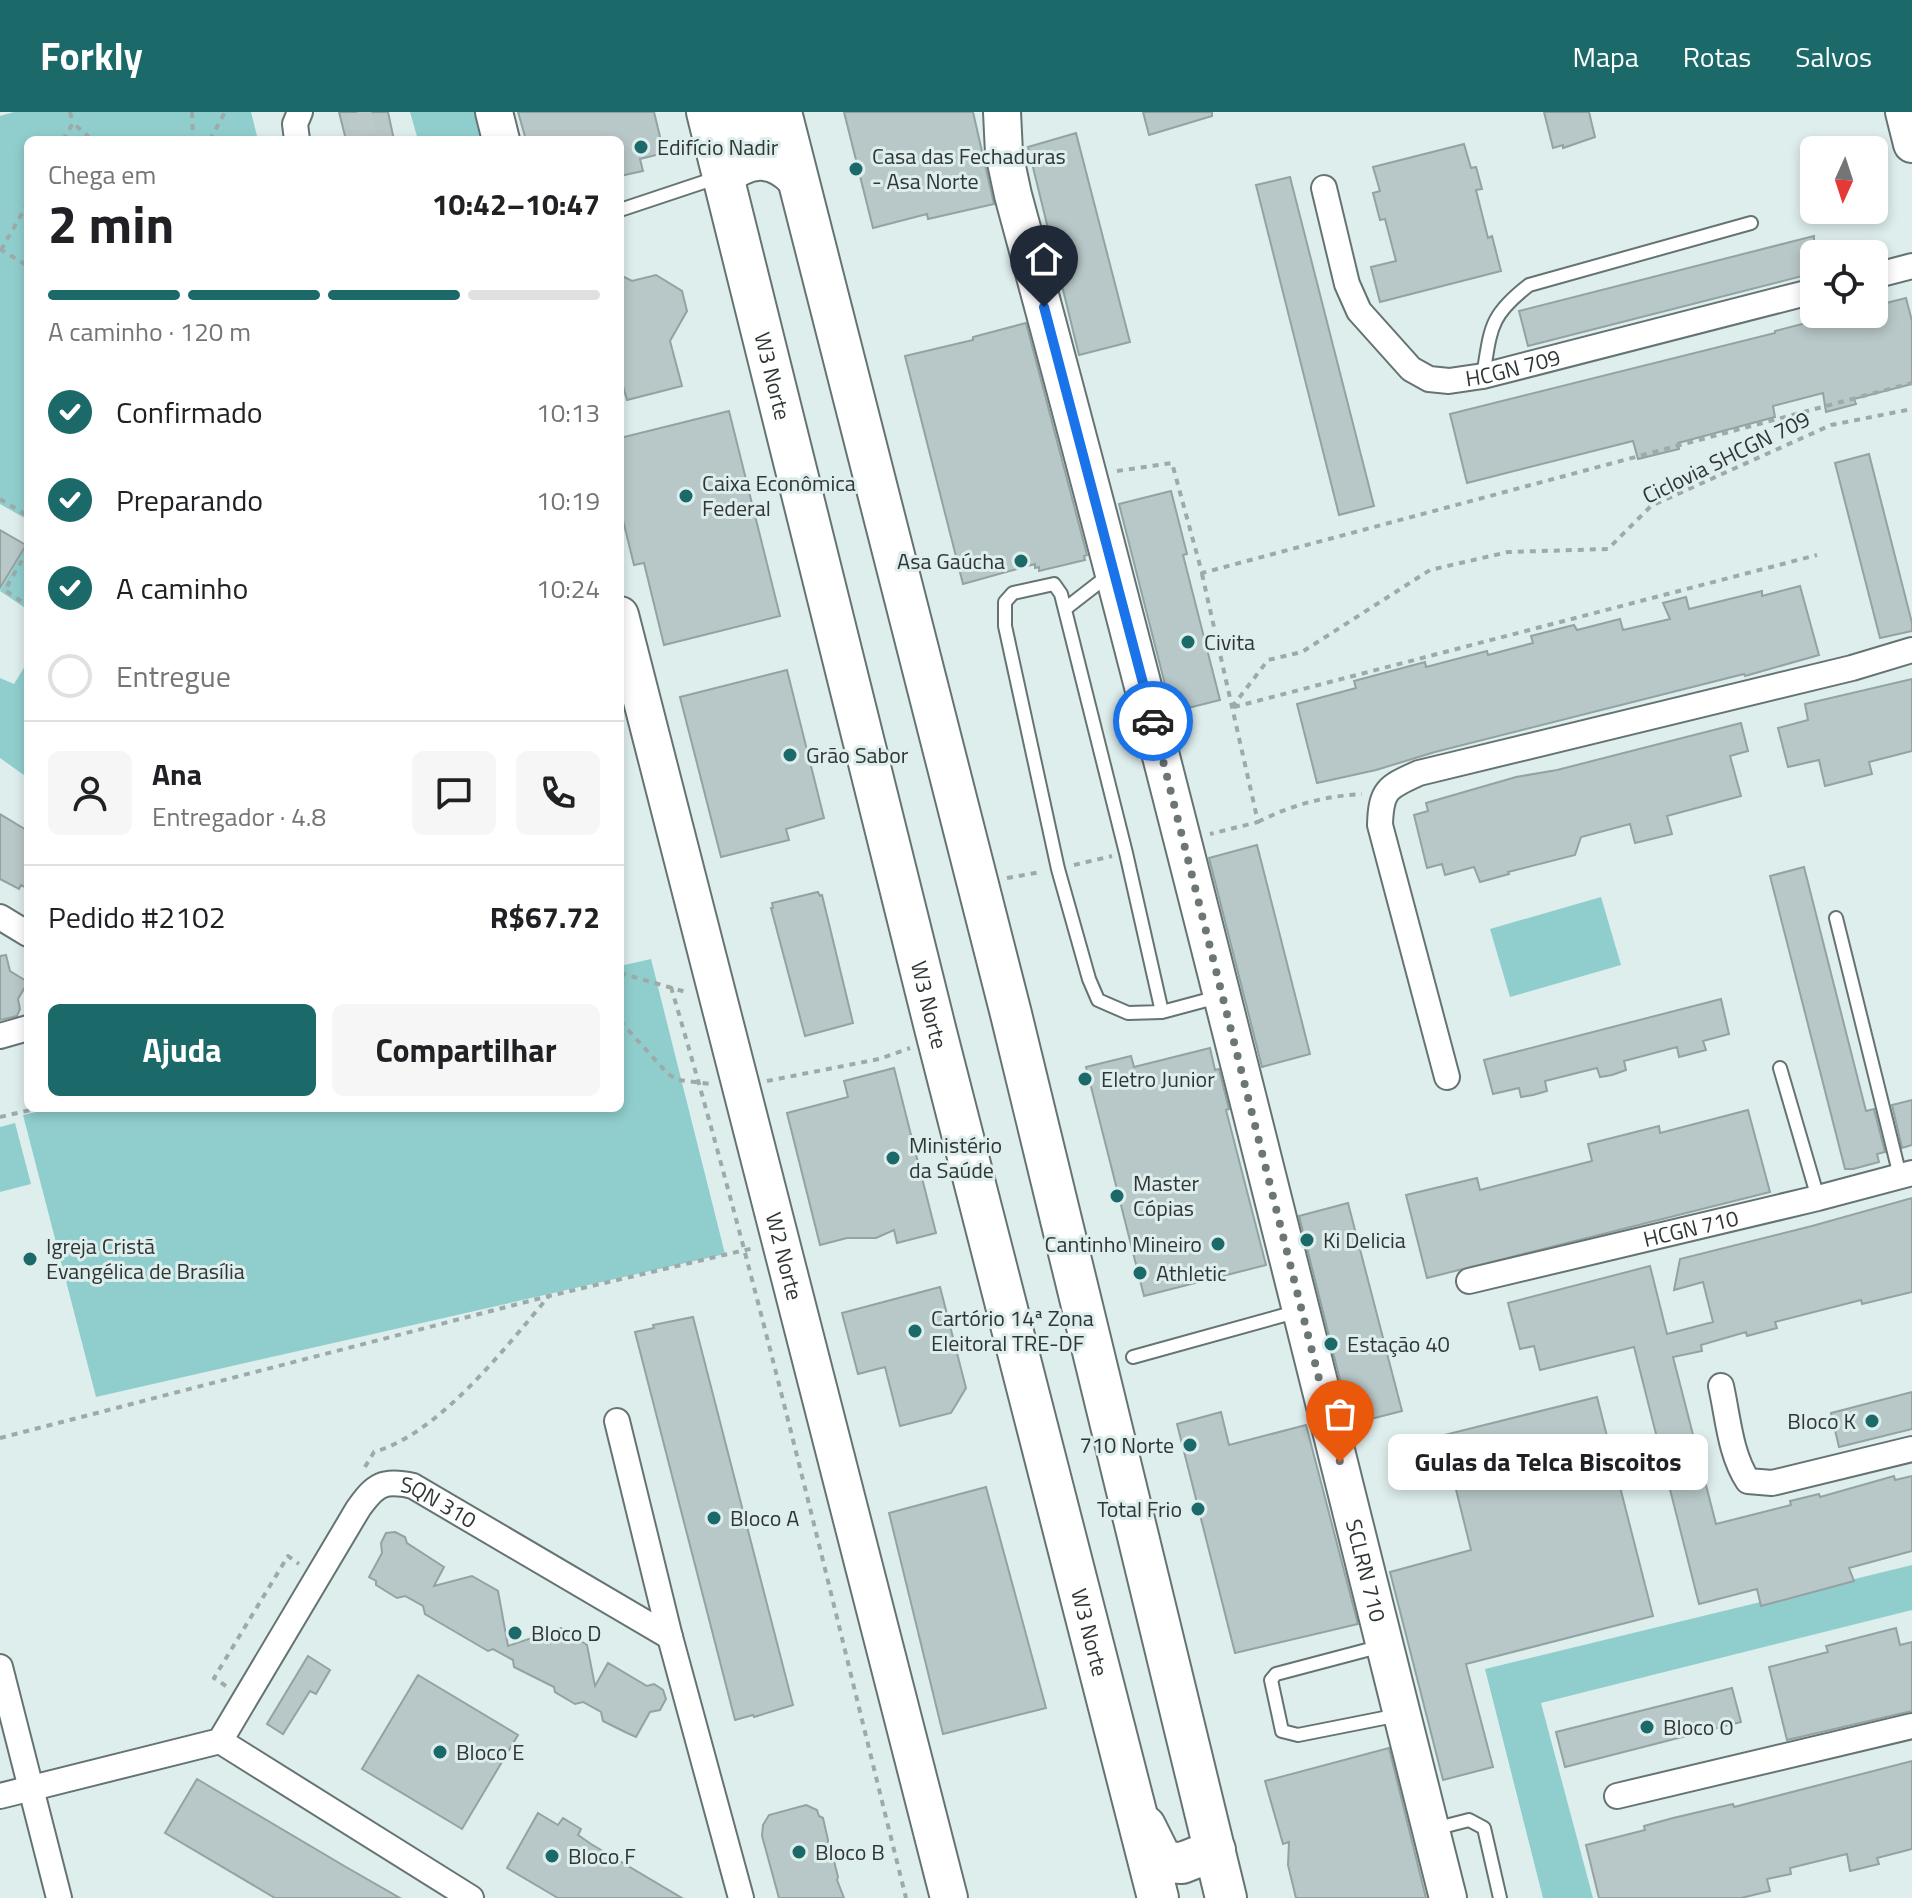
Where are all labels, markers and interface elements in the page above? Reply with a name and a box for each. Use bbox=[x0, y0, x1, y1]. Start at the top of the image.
text: Forkly bbox=[40, 27, 143, 85]
text: Mapa bbox=[1572, 35, 1639, 78]
text: Rotas bbox=[1683, 35, 1751, 78]
text: Salvos bbox=[1795, 35, 1872, 78]
place label: Edifício Nadir bbox=[657, 130, 779, 164]
north arrow bbox=[1800, 136, 1888, 224]
map controls bbox=[1800, 136, 1888, 328]
marker: Edifício Nadir bbox=[632, 138, 650, 156]
place label: Casa das Fechaduras - Asa Norte bbox=[872, 139, 1066, 198]
text: Chega em bbox=[48, 155, 156, 194]
marker: Casa das Fechaduras - Asa Norte bbox=[847, 160, 865, 178]
text: 10:42–10:47 bbox=[432, 181, 600, 227]
text: 2 min bbox=[48, 184, 174, 263]
pin bbox=[1010, 225, 1078, 307]
icon: home bbox=[1022, 237, 1066, 281]
button: locate bbox=[1800, 240, 1888, 328]
text: A caminho · 120 m bbox=[48, 312, 251, 351]
street label: W3 Norte bbox=[745, 328, 800, 424]
street label: HCGN 709 bbox=[1463, 340, 1564, 395]
text: Confirmado bbox=[116, 389, 263, 435]
icon: check bbox=[48, 390, 92, 434]
text: 10:13 bbox=[536, 393, 600, 432]
street label: Ciclovia SHCGN 709 bbox=[1636, 402, 1816, 512]
place label: Caixa Econômica Federal bbox=[702, 466, 856, 525]
text: Preparando bbox=[116, 477, 263, 523]
icon: check bbox=[48, 478, 92, 522]
text: 10:19 bbox=[536, 481, 600, 520]
marker: Caixa Econômica Federal bbox=[677, 487, 695, 505]
place label: Asa Gaúcha bbox=[897, 544, 1005, 578]
marker: Asa Gaúcha bbox=[1012, 552, 1030, 570]
text: A caminho bbox=[116, 565, 248, 611]
icon: check bbox=[48, 566, 92, 610]
text: 10:24 bbox=[536, 569, 600, 608]
place label: Civita bbox=[1204, 625, 1255, 659]
marker: Civita bbox=[1179, 633, 1197, 651]
text: Entregue bbox=[116, 653, 231, 699]
courier bbox=[1113, 681, 1193, 761]
icon: car bbox=[1131, 699, 1175, 743]
place label: Grão Sabor bbox=[806, 738, 909, 772]
marker: Grão Sabor bbox=[781, 746, 799, 764]
button: person bbox=[48, 751, 132, 835]
text: Ana bbox=[152, 751, 202, 797]
button: chat bbox=[412, 751, 496, 835]
button: phone bbox=[516, 751, 600, 835]
text: Entregador · 4.8 bbox=[152, 797, 326, 836]
text: Pedido #2102 bbox=[48, 894, 226, 940]
text: R$67.72 bbox=[490, 894, 600, 940]
street label: W3 Norte bbox=[902, 957, 957, 1052]
button: Ajuda bbox=[48, 1004, 316, 1096]
button: Compartilhar bbox=[332, 1004, 600, 1096]
place label: Eletro Junior bbox=[1101, 1062, 1215, 1096]
marker: Eletro Junior bbox=[1076, 1070, 1094, 1088]
place label: Ministério da Saúde bbox=[909, 1128, 1002, 1187]
marker: Ministério da Saúde bbox=[884, 1149, 902, 1167]
place label: Master Cópias bbox=[1133, 1166, 1200, 1225]
marker: Master Cópias bbox=[1108, 1187, 1126, 1205]
street label: HCGN 710 bbox=[1640, 1201, 1742, 1256]
street label: W2 Norte bbox=[757, 1209, 812, 1304]
place label: Ki Delicia bbox=[1323, 1223, 1406, 1257]
place label: Cantinho Mineiro bbox=[1045, 1227, 1202, 1261]
place label: Igreja Cristã Evangélica de Brasília bbox=[46, 1229, 245, 1288]
marker: Ki Delicia bbox=[1298, 1231, 1316, 1249]
marker: Cantinho Mineiro bbox=[1209, 1235, 1227, 1253]
marker: Igreja Cristã Evangélica de Brasília bbox=[21, 1250, 39, 1268]
place label: Athletic bbox=[1156, 1256, 1227, 1290]
marker: Athletic bbox=[1131, 1264, 1149, 1282]
place label: Cartório 14ª Zona Eleitoral TRE-DF bbox=[931, 1301, 1094, 1360]
marker: Cartório 14ª Zona Eleitoral TRE-DF bbox=[906, 1322, 924, 1340]
place label: Estação 40 bbox=[1347, 1327, 1450, 1361]
marker: Estação 40 bbox=[1322, 1335, 1340, 1353]
pin bbox=[1306, 1380, 1374, 1462]
icon: bag bbox=[1318, 1392, 1362, 1436]
place label: Bloco K bbox=[1787, 1404, 1856, 1438]
marker: Bloco K bbox=[1863, 1412, 1881, 1430]
place label: 710 Norte bbox=[1079, 1428, 1174, 1462]
callout: Gulas da Telca Biscoitos bbox=[1388, 1434, 1708, 1490]
marker: 710 Norte bbox=[1181, 1436, 1199, 1454]
text: Gulas da Telca Biscoitos bbox=[1414, 1442, 1682, 1481]
street label: SQN 310 bbox=[398, 1467, 483, 1537]
place label: Total Frio bbox=[1097, 1492, 1182, 1526]
marker: Total Frio bbox=[1189, 1500, 1207, 1518]
place label: Bloco A bbox=[730, 1501, 799, 1535]
marker: Bloco A bbox=[705, 1509, 723, 1527]
street label: SCLRN 710 bbox=[1337, 1515, 1395, 1625]
street label: W3 Norte bbox=[1062, 1585, 1118, 1680]
place label: Bloco D bbox=[531, 1616, 601, 1650]
marker: Bloco D bbox=[506, 1624, 524, 1642]
place label: Bloco O bbox=[1663, 1710, 1734, 1744]
marker: Bloco O bbox=[1638, 1718, 1656, 1736]
place label: Bloco E bbox=[456, 1735, 524, 1769]
marker: Bloco E bbox=[431, 1743, 449, 1761]
place label: Bloco B bbox=[815, 1835, 885, 1869]
place label: Bloco F bbox=[568, 1839, 636, 1873]
marker: Bloco B bbox=[790, 1843, 808, 1861]
marker: Bloco F bbox=[543, 1847, 561, 1865]

